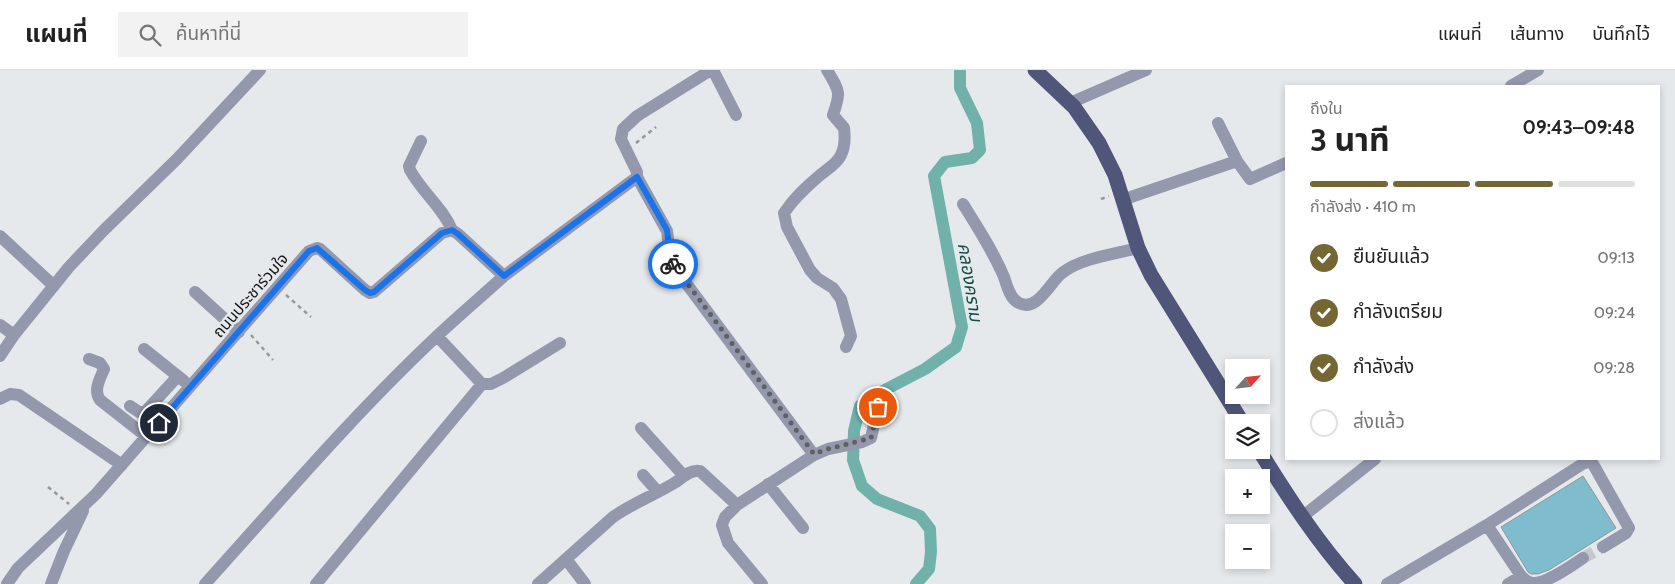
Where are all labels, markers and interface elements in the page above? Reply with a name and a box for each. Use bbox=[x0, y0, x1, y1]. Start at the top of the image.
search box bbox=[118, 12, 468, 57]
text: แผนที่ bbox=[25, 19, 88, 48]
icon: search bbox=[136, 21, 164, 49]
text: ค้นหาที่นี่ bbox=[176, 22, 241, 45]
text: แผนที่ bbox=[1438, 23, 1482, 45]
text: เส้นทาง bbox=[1510, 23, 1564, 45]
text: บันทึกไว้ bbox=[1592, 23, 1650, 45]
text: ถึงใน bbox=[1310, 99, 1343, 118]
text: 09:43–09:48 bbox=[1523, 116, 1635, 139]
text: 3 นาที bbox=[1310, 120, 1390, 159]
text: กำลังส่ง · 410 m bbox=[1310, 197, 1416, 216]
courier bbox=[648, 239, 698, 289]
water label: คลองคราม bbox=[953, 241, 987, 325]
icon: check bbox=[1310, 244, 1338, 272]
text: ยืนยันแล้ว bbox=[1353, 245, 1430, 268]
text: 09:13 bbox=[1598, 248, 1635, 267]
street label: ถนนประชาร่วมใจ bbox=[209, 249, 292, 341]
icon: bike bbox=[659, 250, 687, 278]
icon: check bbox=[1310, 299, 1338, 327]
text: กำลังเตรียม bbox=[1353, 300, 1443, 323]
text: 09:24 bbox=[1594, 303, 1635, 322]
icon: check bbox=[1310, 354, 1338, 382]
text: กำลังส่ง bbox=[1353, 355, 1414, 378]
text: 09:28 bbox=[1593, 358, 1635, 377]
north arrow bbox=[1225, 359, 1270, 404]
map controls bbox=[1225, 359, 1270, 569]
pin bbox=[857, 386, 899, 428]
icon: bag bbox=[864, 393, 892, 421]
pin bbox=[138, 402, 180, 444]
icon: home bbox=[145, 409, 173, 437]
text: ส่งแล้ว bbox=[1353, 410, 1405, 433]
button: layers bbox=[1225, 414, 1270, 459]
button: + bbox=[1225, 469, 1270, 514]
button: − bbox=[1225, 524, 1270, 569]

